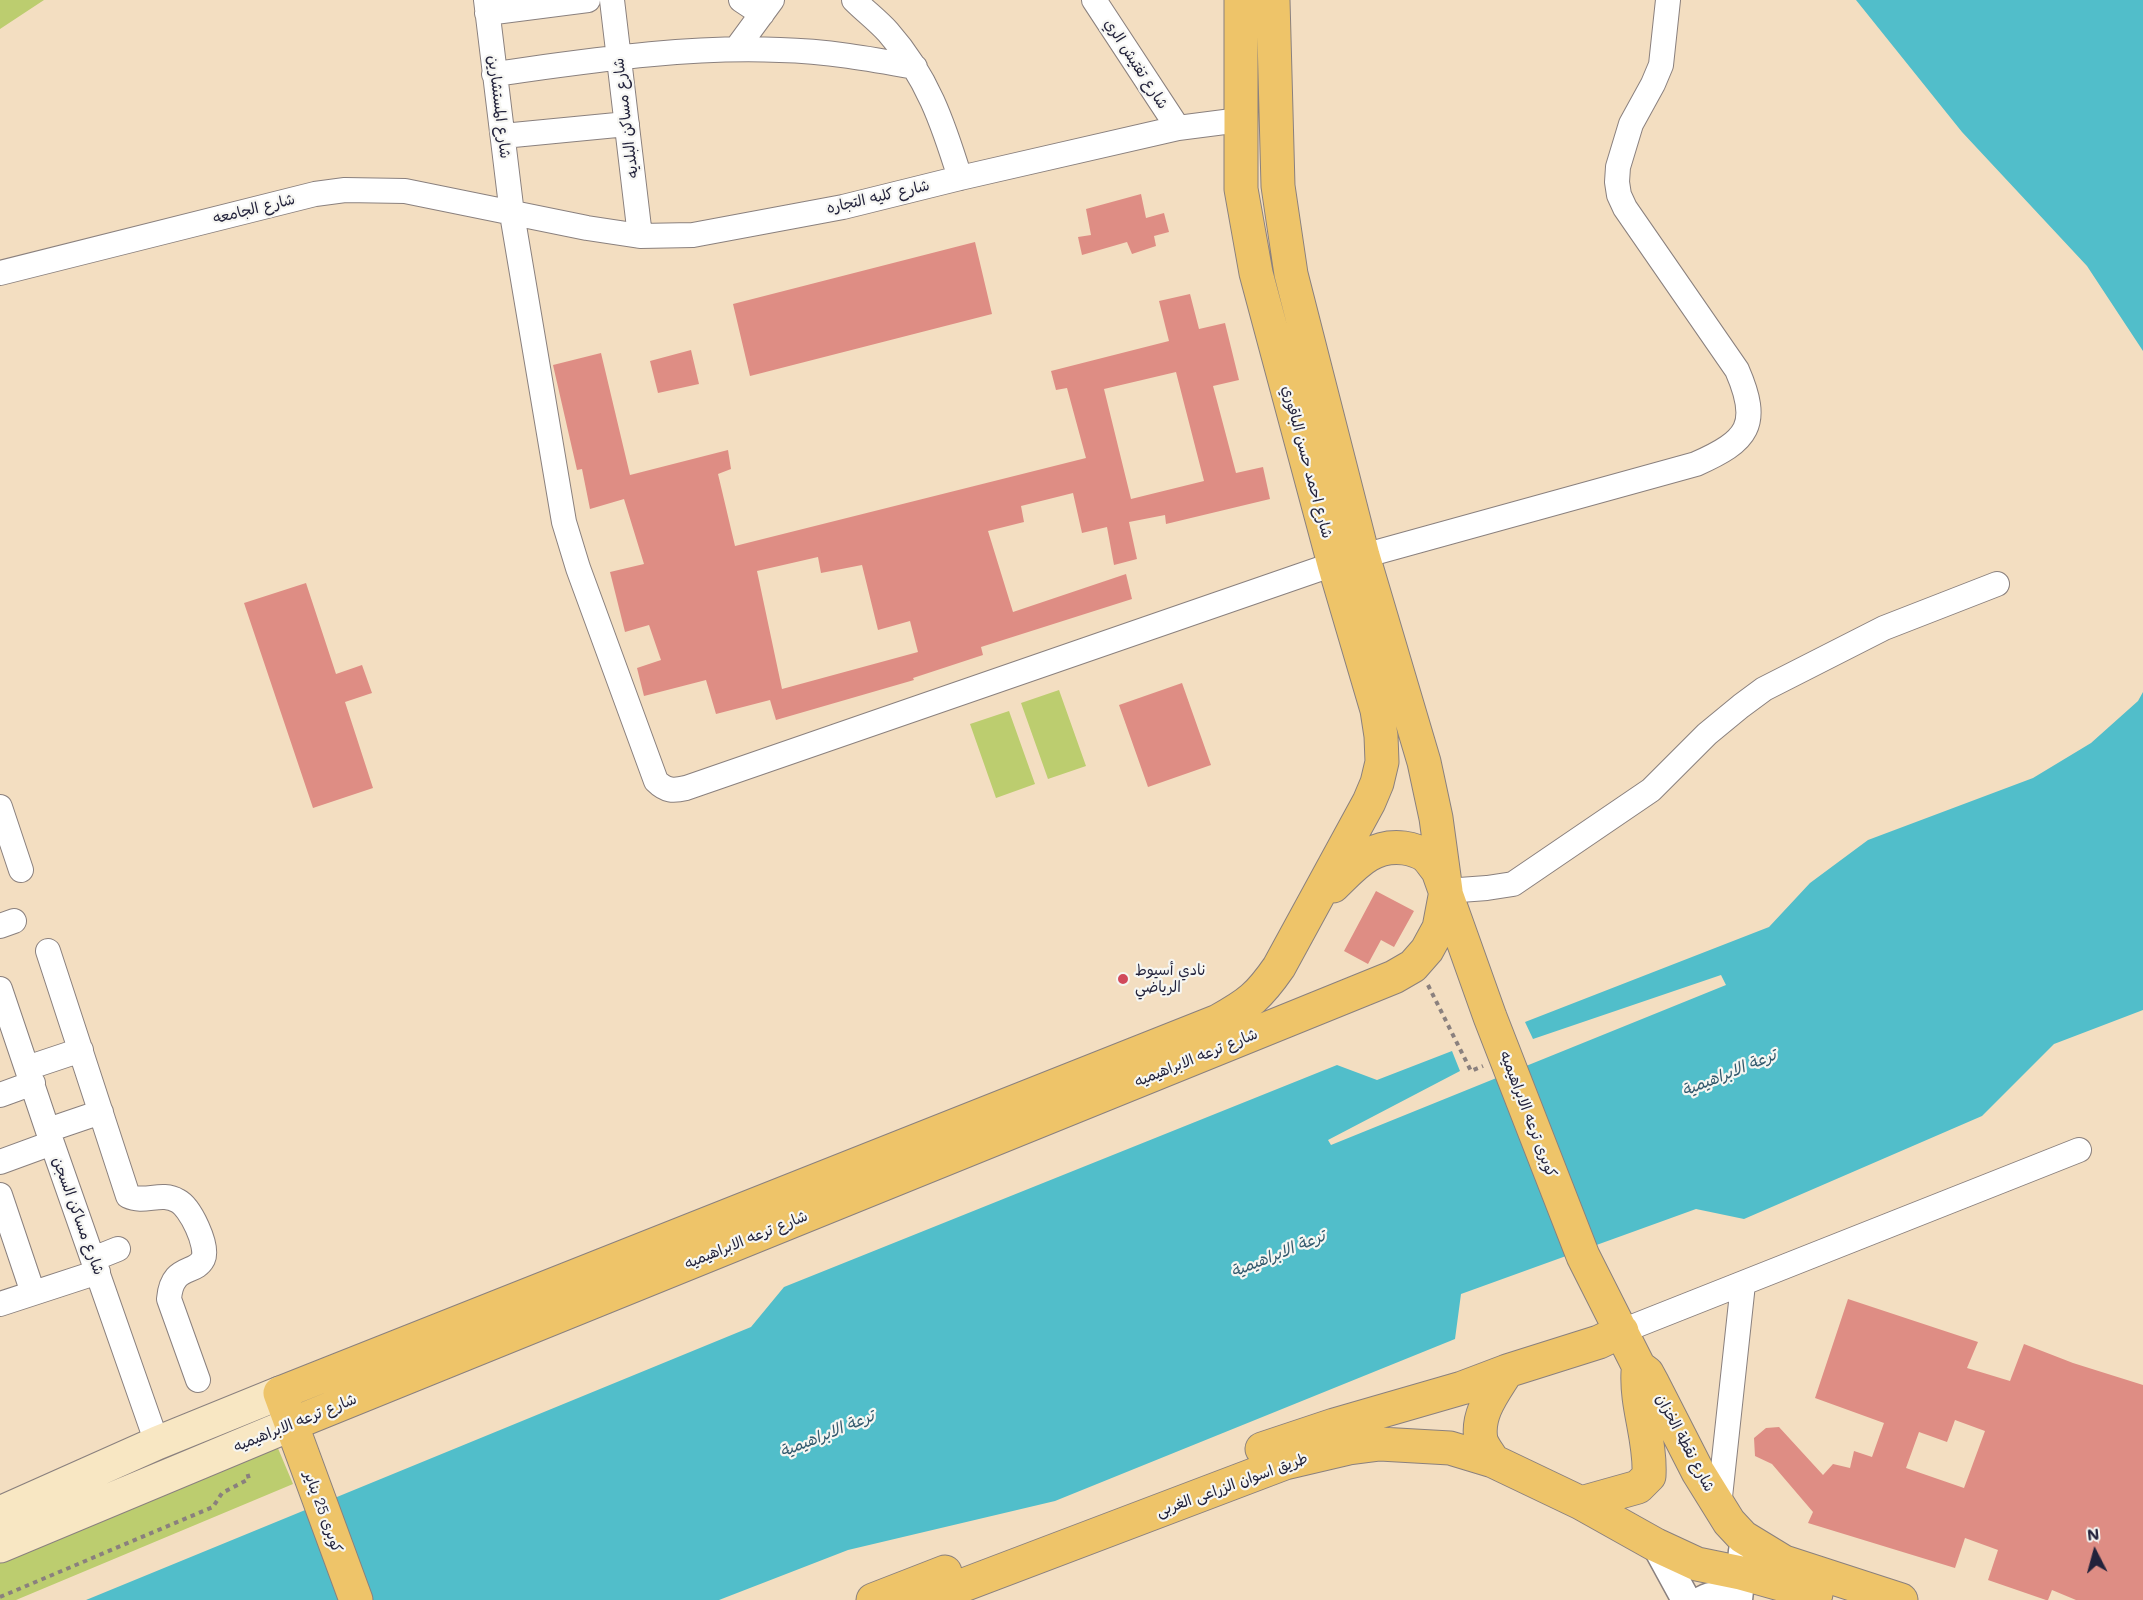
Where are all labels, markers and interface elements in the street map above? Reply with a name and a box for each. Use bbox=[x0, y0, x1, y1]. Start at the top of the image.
street label: شارع تفتيش الري bbox=[1100, 16, 1172, 112]
street label: شارع المستشارين bbox=[484, 54, 514, 160]
street label: شارع مساكن البلديه bbox=[610, 57, 642, 179]
street label: شارع كليه التجاره bbox=[825, 176, 931, 218]
street label: شارع الجامعه bbox=[211, 190, 297, 228]
street label: شارع احمد حسن الباقوري bbox=[1278, 384, 1336, 540]
place label: نادي أسيوط الرياضي bbox=[1135, 961, 1205, 996]
marker: نادي أسيوط الرياضي bbox=[1116, 972, 1130, 986]
street label: شارع ترعه الابراهيميه bbox=[1132, 1025, 1260, 1091]
water label: ترعة الابراهيمية bbox=[1679, 1045, 1779, 1101]
street label: كوبرى ترعه الابراهيميه bbox=[1496, 1048, 1560, 1180]
street label: شارع مساكن السجن bbox=[48, 1155, 108, 1277]
street label: شارع ترعه الابراهيميه bbox=[682, 1207, 810, 1273]
water label: ترعة الابراهيمية bbox=[1228, 1226, 1328, 1282]
street label: شارع ترعه الابراهيميه bbox=[231, 1390, 359, 1456]
street label: شارع نقطة الخزان bbox=[1652, 1391, 1718, 1495]
water label: ترعة الابراهيمية bbox=[777, 1406, 877, 1462]
street label: طريق اسوان الزراعى الغربى bbox=[1154, 1449, 1310, 1521]
street label: كوبرى 25 يناير bbox=[300, 1469, 346, 1555]
north arrow bbox=[2065, 1522, 2125, 1582]
text: N bbox=[2086, 1523, 2100, 1545]

